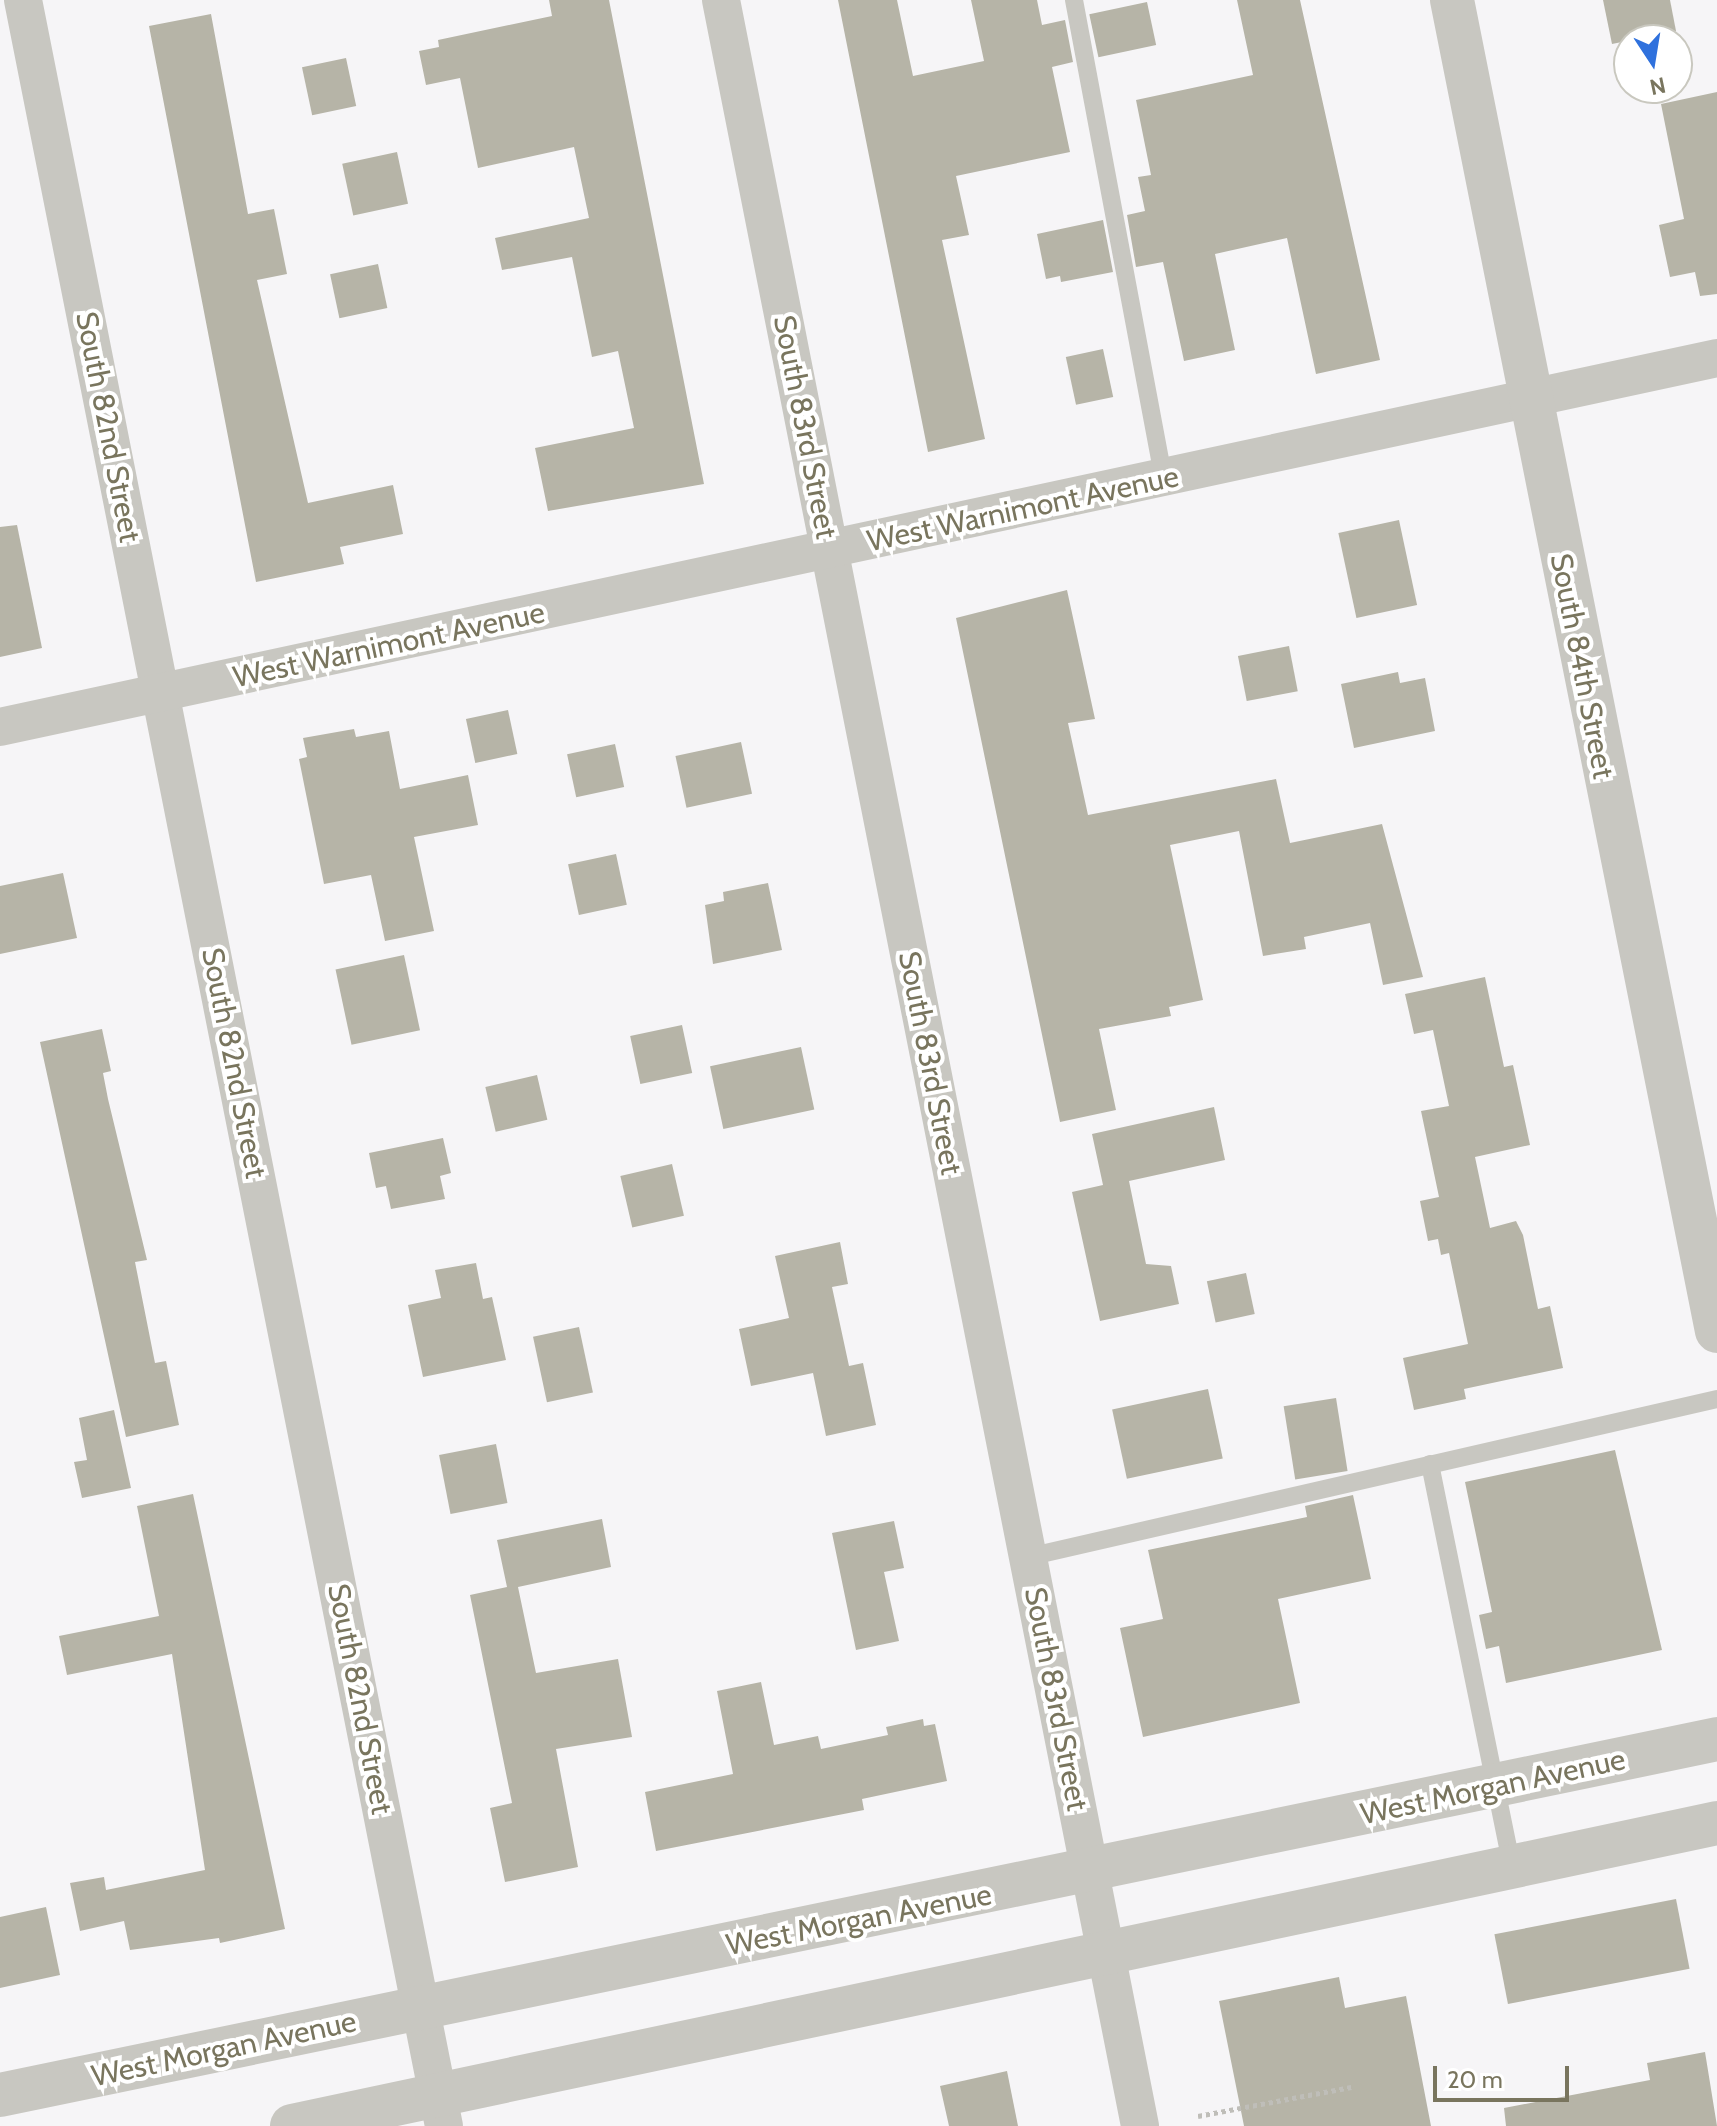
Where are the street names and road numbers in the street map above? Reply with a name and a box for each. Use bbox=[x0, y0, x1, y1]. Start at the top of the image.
street label: South 82nd Street bbox=[68, 309, 148, 545]
street label: South 83rd Street bbox=[766, 312, 844, 542]
street label: West Warnimont Avenue bbox=[864, 458, 1182, 560]
street label: South 84th Street bbox=[1543, 550, 1621, 782]
street label: West Warnimont Avenue bbox=[230, 594, 548, 696]
street label: South 82nd Street bbox=[194, 945, 274, 1181]
street label: South 83rd Street bbox=[891, 948, 969, 1178]
street label: South 82nd Street bbox=[320, 1581, 400, 1817]
street label: South 83rd Street bbox=[1017, 1584, 1095, 1814]
street label: West Morgan Avenue bbox=[1357, 1741, 1629, 1833]
street label: West Morgan Avenue bbox=[723, 1877, 995, 1963]
street label: West Morgan Avenue bbox=[88, 2003, 360, 2095]

